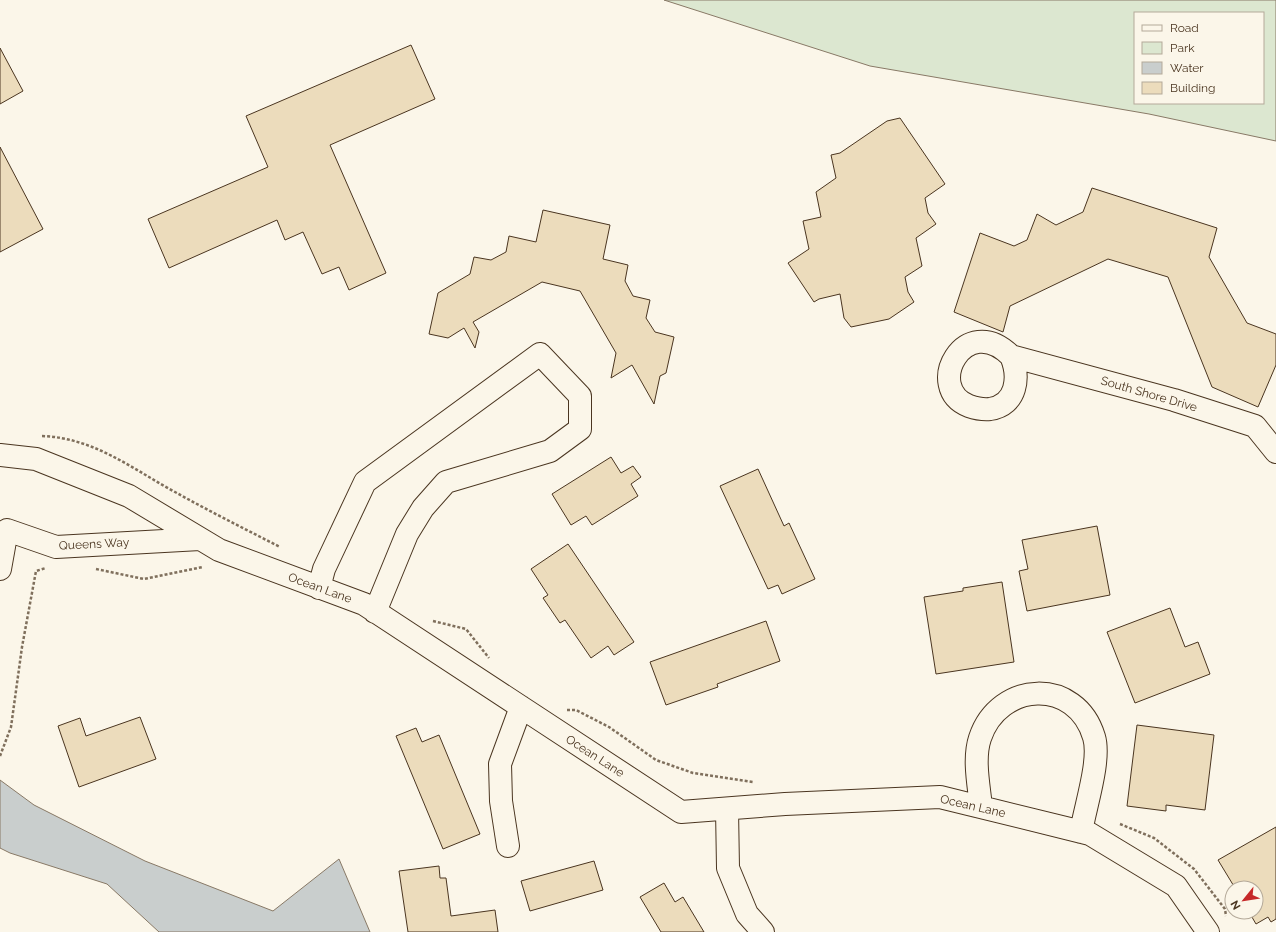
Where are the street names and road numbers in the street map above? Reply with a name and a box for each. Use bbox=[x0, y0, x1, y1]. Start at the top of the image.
street label: South Shore Drive bbox=[1099, 374, 1199, 414]
street label: Queens Way bbox=[58, 535, 130, 553]
street label: Ocean Lane bbox=[286, 570, 354, 606]
street label: Ocean Lane bbox=[563, 732, 627, 780]
street label: Ocean Lane bbox=[939, 792, 1007, 820]

